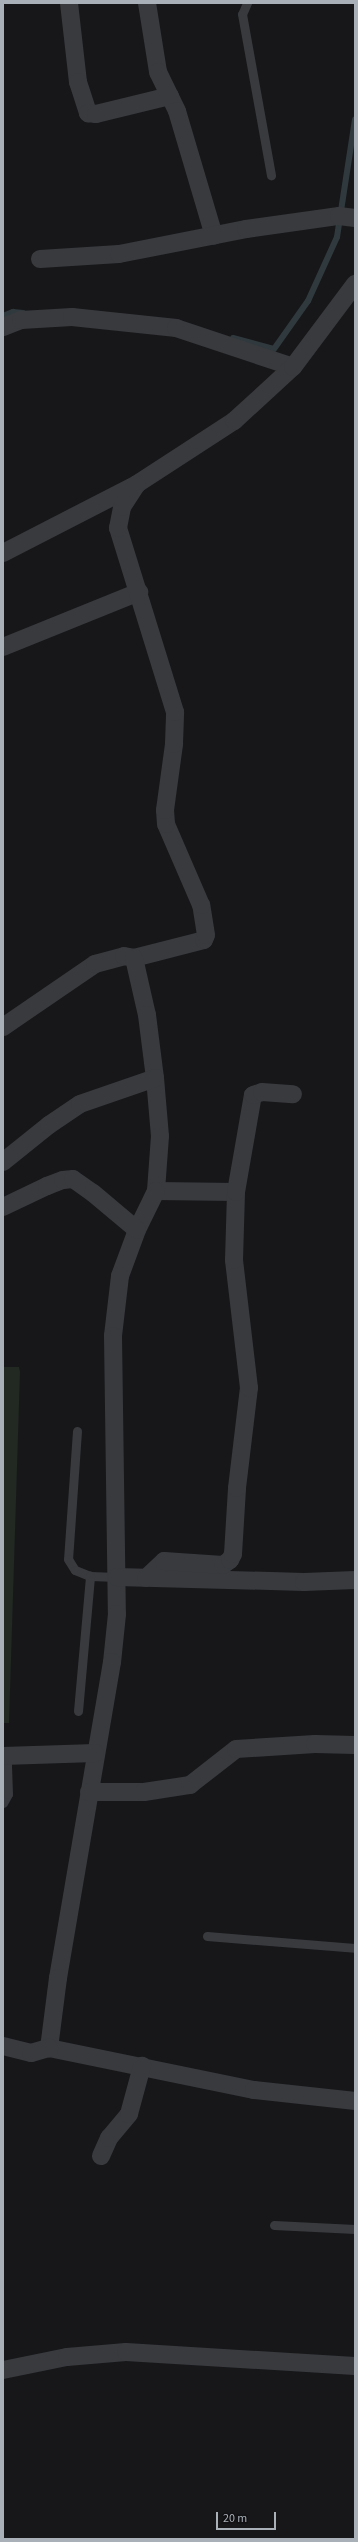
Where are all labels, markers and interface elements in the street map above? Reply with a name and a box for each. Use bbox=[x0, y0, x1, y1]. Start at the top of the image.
scale bar bbox=[218, 2504, 278, 2530]
text: 20 m bbox=[223, 2510, 247, 2527]

